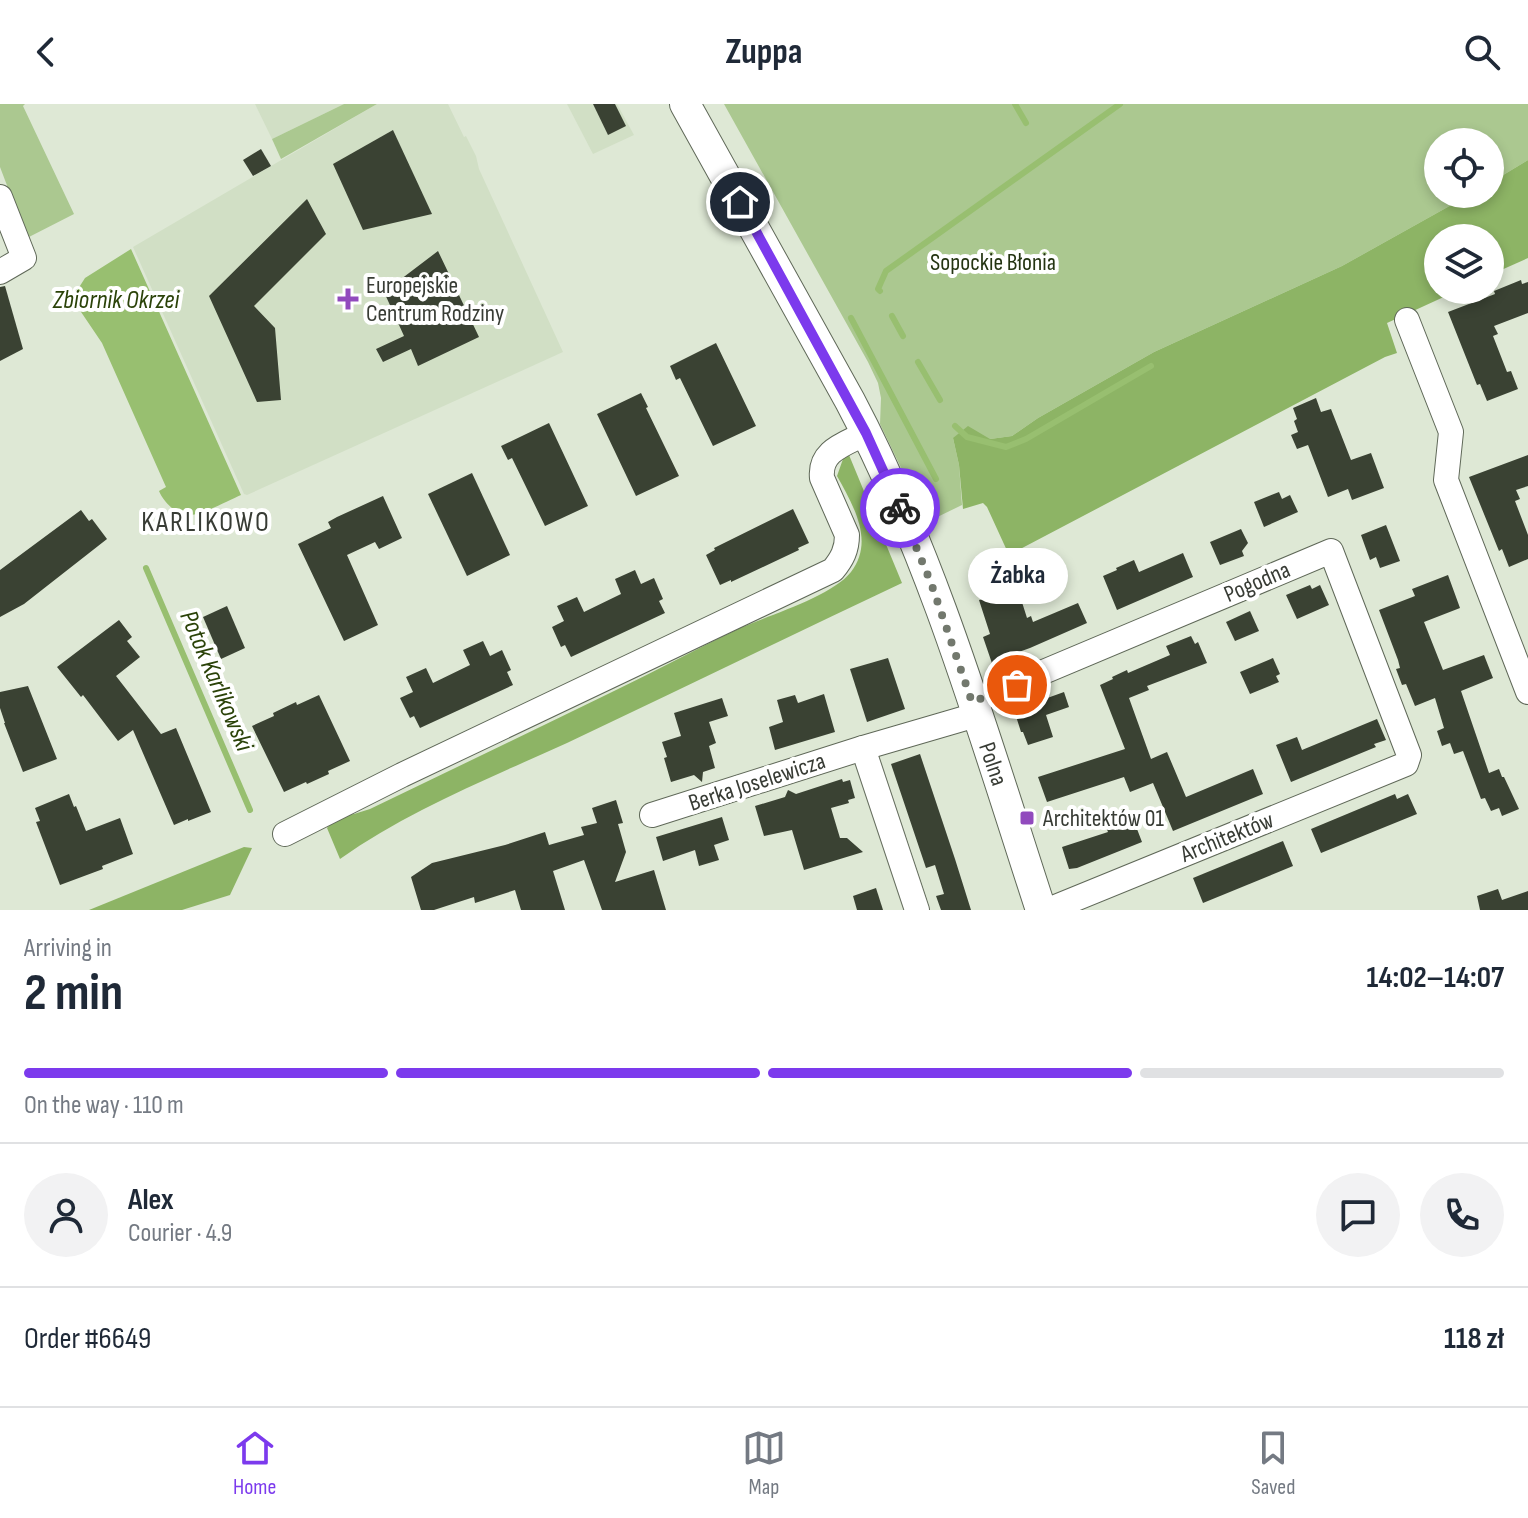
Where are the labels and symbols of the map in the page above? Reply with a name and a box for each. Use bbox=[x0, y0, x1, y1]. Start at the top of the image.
pin bbox=[706, 168, 774, 236]
park label: Sopockie Błonia bbox=[930, 248, 1056, 277]
place label: Europejskie Centrum Rodziny bbox=[366, 271, 504, 328]
water label: Zbiornik Okrzei bbox=[52, 285, 180, 316]
marker: Europejskie Centrum Rodziny bbox=[337, 288, 359, 310]
courier bbox=[860, 468, 940, 548]
district label: KARLIKOWO bbox=[141, 506, 271, 539]
callout: Żabka bbox=[967, 549, 1067, 605]
street label: Pogodna bbox=[1220, 555, 1294, 609]
water label: Potok Karlikowski bbox=[172, 606, 260, 757]
pin bbox=[983, 651, 1051, 719]
street label: Polna bbox=[972, 738, 1014, 790]
street label: Berka Joselewicza bbox=[685, 746, 829, 818]
place label: Architektów 01 bbox=[1042, 804, 1165, 833]
street label: Architektów bbox=[1175, 805, 1278, 869]
marker: Architektów 01 bbox=[1018, 809, 1036, 827]

